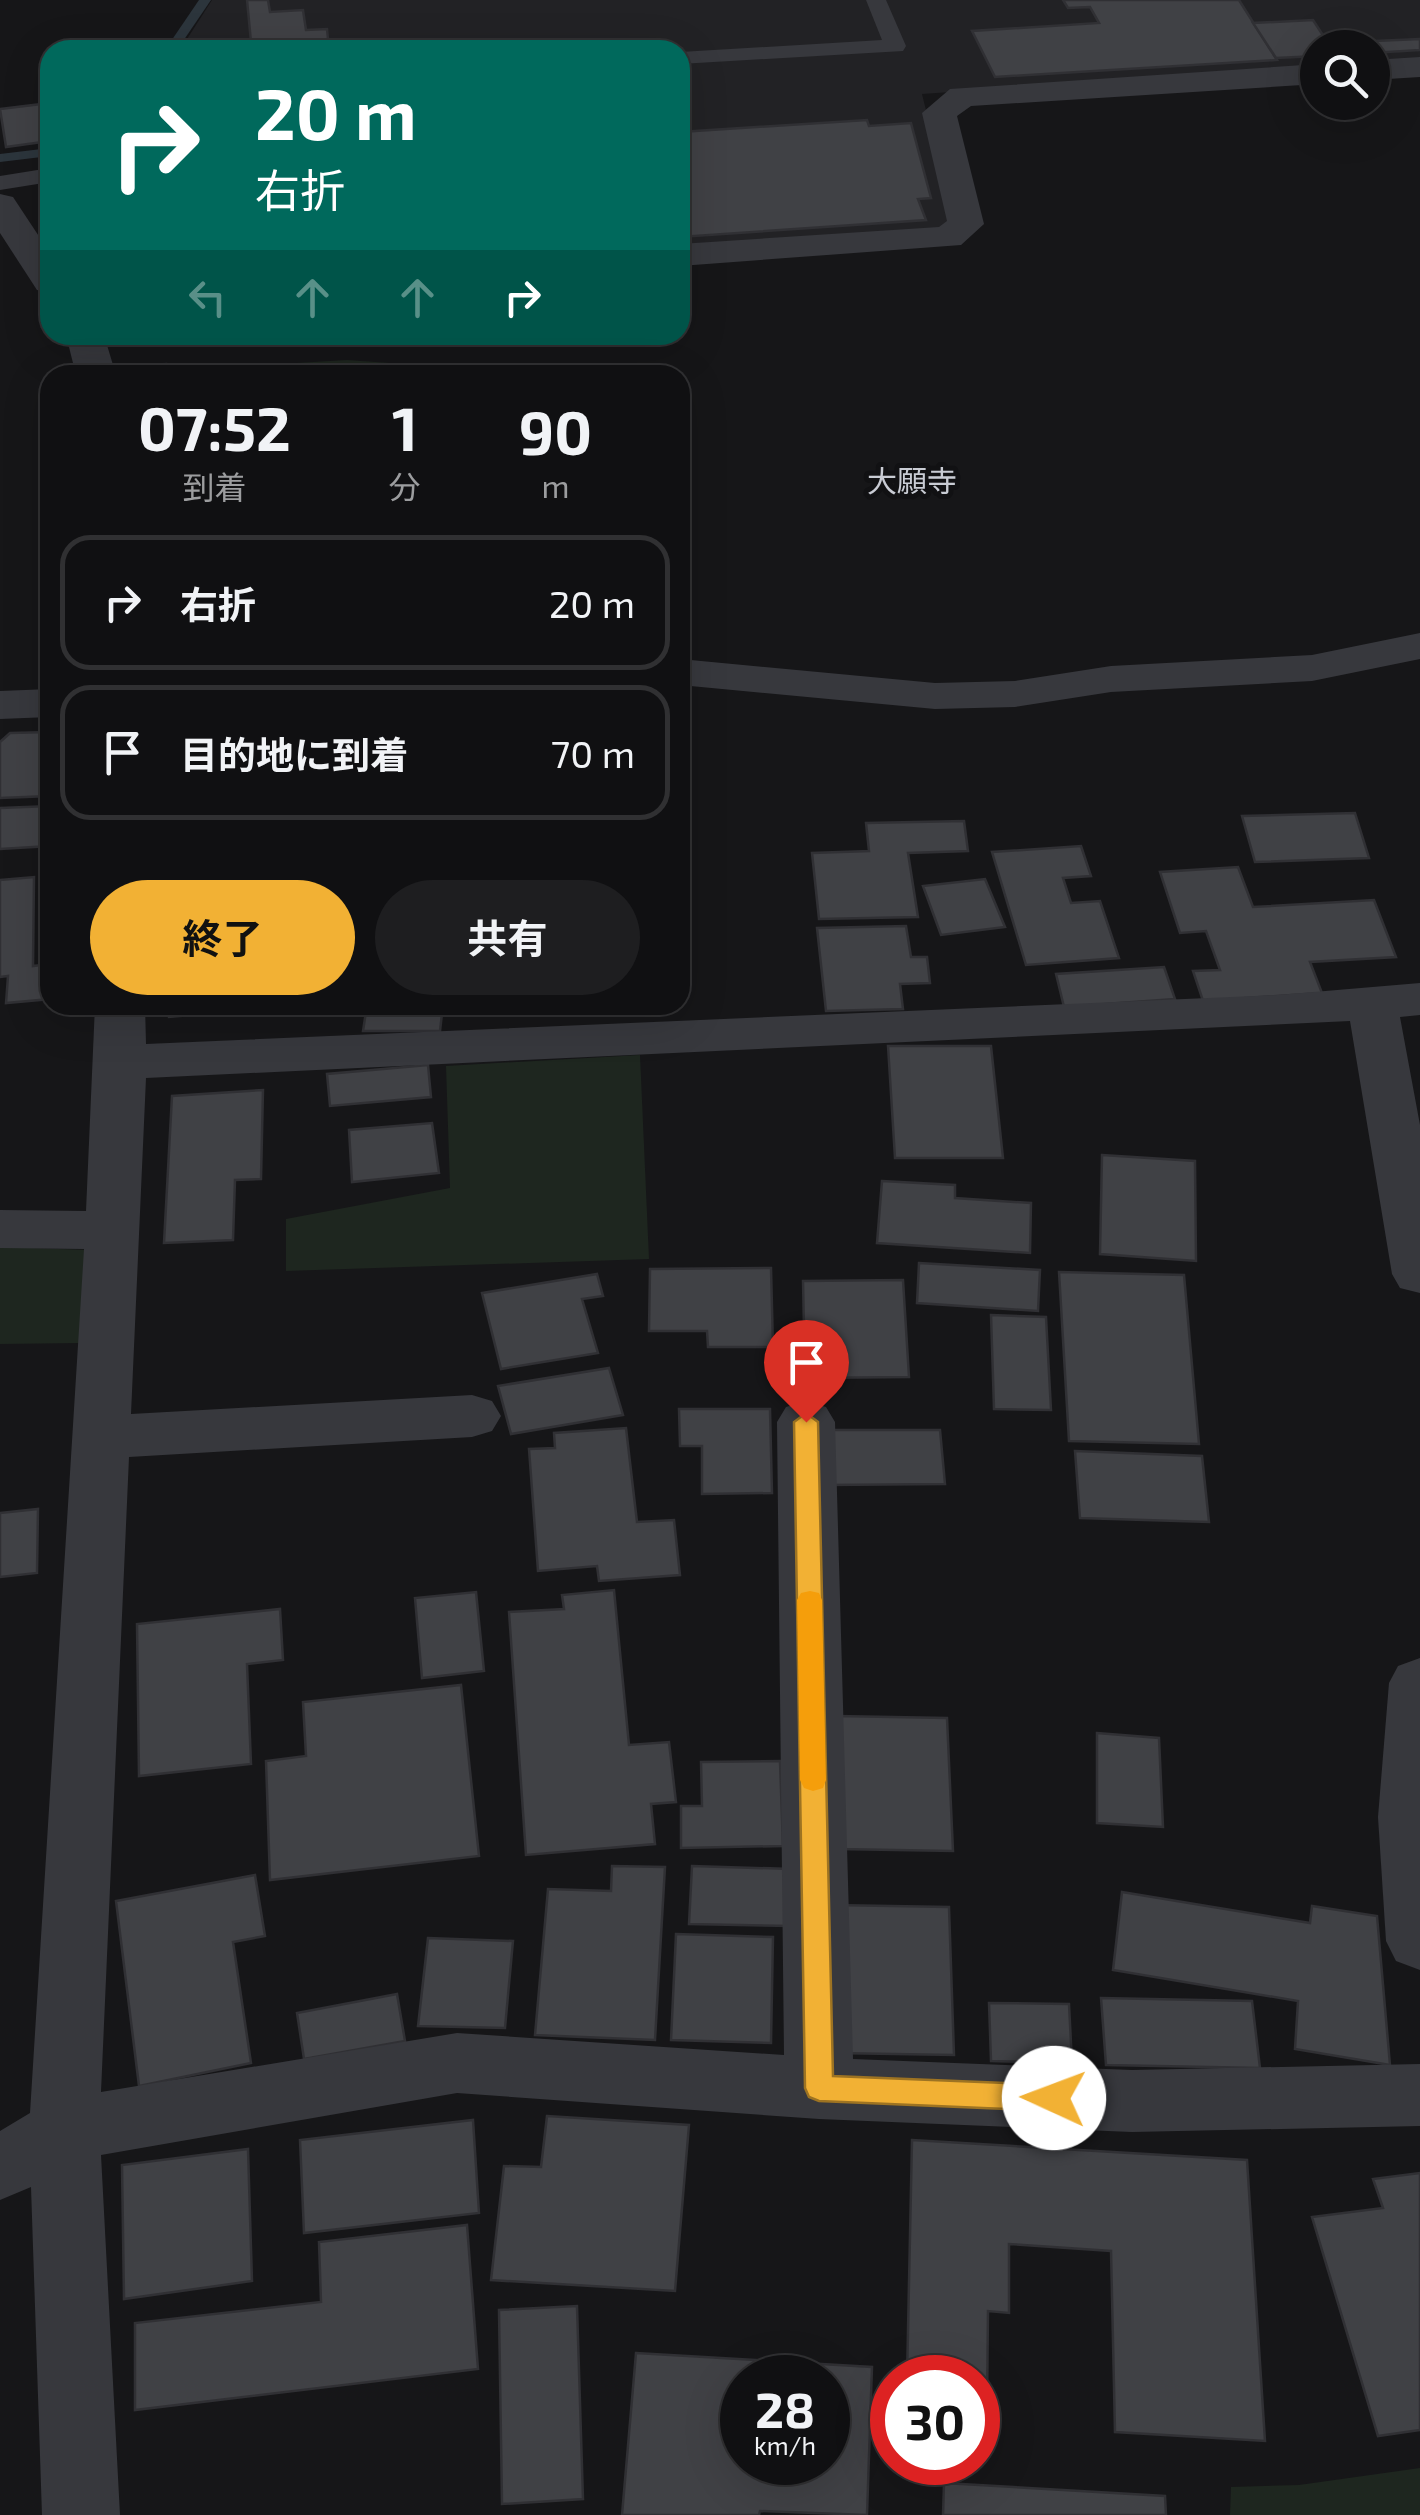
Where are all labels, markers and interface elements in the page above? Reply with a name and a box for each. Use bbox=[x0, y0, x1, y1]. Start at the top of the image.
map controls bbox=[1300, 30, 1390, 120]
button: search bbox=[1300, 30, 1390, 120]
text: 20 m bbox=[255, 70, 417, 154]
icon: right bbox=[90, 80, 220, 210]
text: 右折 bbox=[255, 162, 345, 216]
icon: left bbox=[180, 270, 235, 325]
icon: ahead bbox=[285, 270, 340, 325]
icon: ahead bbox=[390, 270, 445, 325]
icon: right bbox=[495, 270, 550, 325]
text: 07:52 bbox=[138, 391, 291, 463]
text: 1 bbox=[392, 391, 418, 463]
text: 90 bbox=[519, 395, 592, 467]
district label: 大願寺 bbox=[867, 462, 957, 498]
text: m bbox=[541, 466, 569, 504]
text: 到着 bbox=[182, 467, 246, 505]
text: 分 bbox=[389, 467, 421, 505]
icon: right bbox=[95, 575, 150, 630]
text: 20 m bbox=[549, 580, 635, 626]
text: 右折 bbox=[180, 581, 256, 627]
icon: arrive bbox=[95, 725, 150, 780]
text: 70 m bbox=[551, 730, 635, 776]
text: 目的地に到着 bbox=[180, 731, 408, 777]
button: 終了 bbox=[90, 880, 355, 995]
button: 共有 bbox=[375, 880, 640, 995]
pin bbox=[764, 1320, 849, 1423]
icon: arrive bbox=[779, 1335, 834, 1390]
position arrow bbox=[1002, 2046, 1106, 2150]
speed limit sign: 30 bbox=[870, 2355, 1000, 2485]
text: 28 bbox=[755, 2378, 815, 2438]
text: km/h bbox=[754, 2430, 816, 2460]

